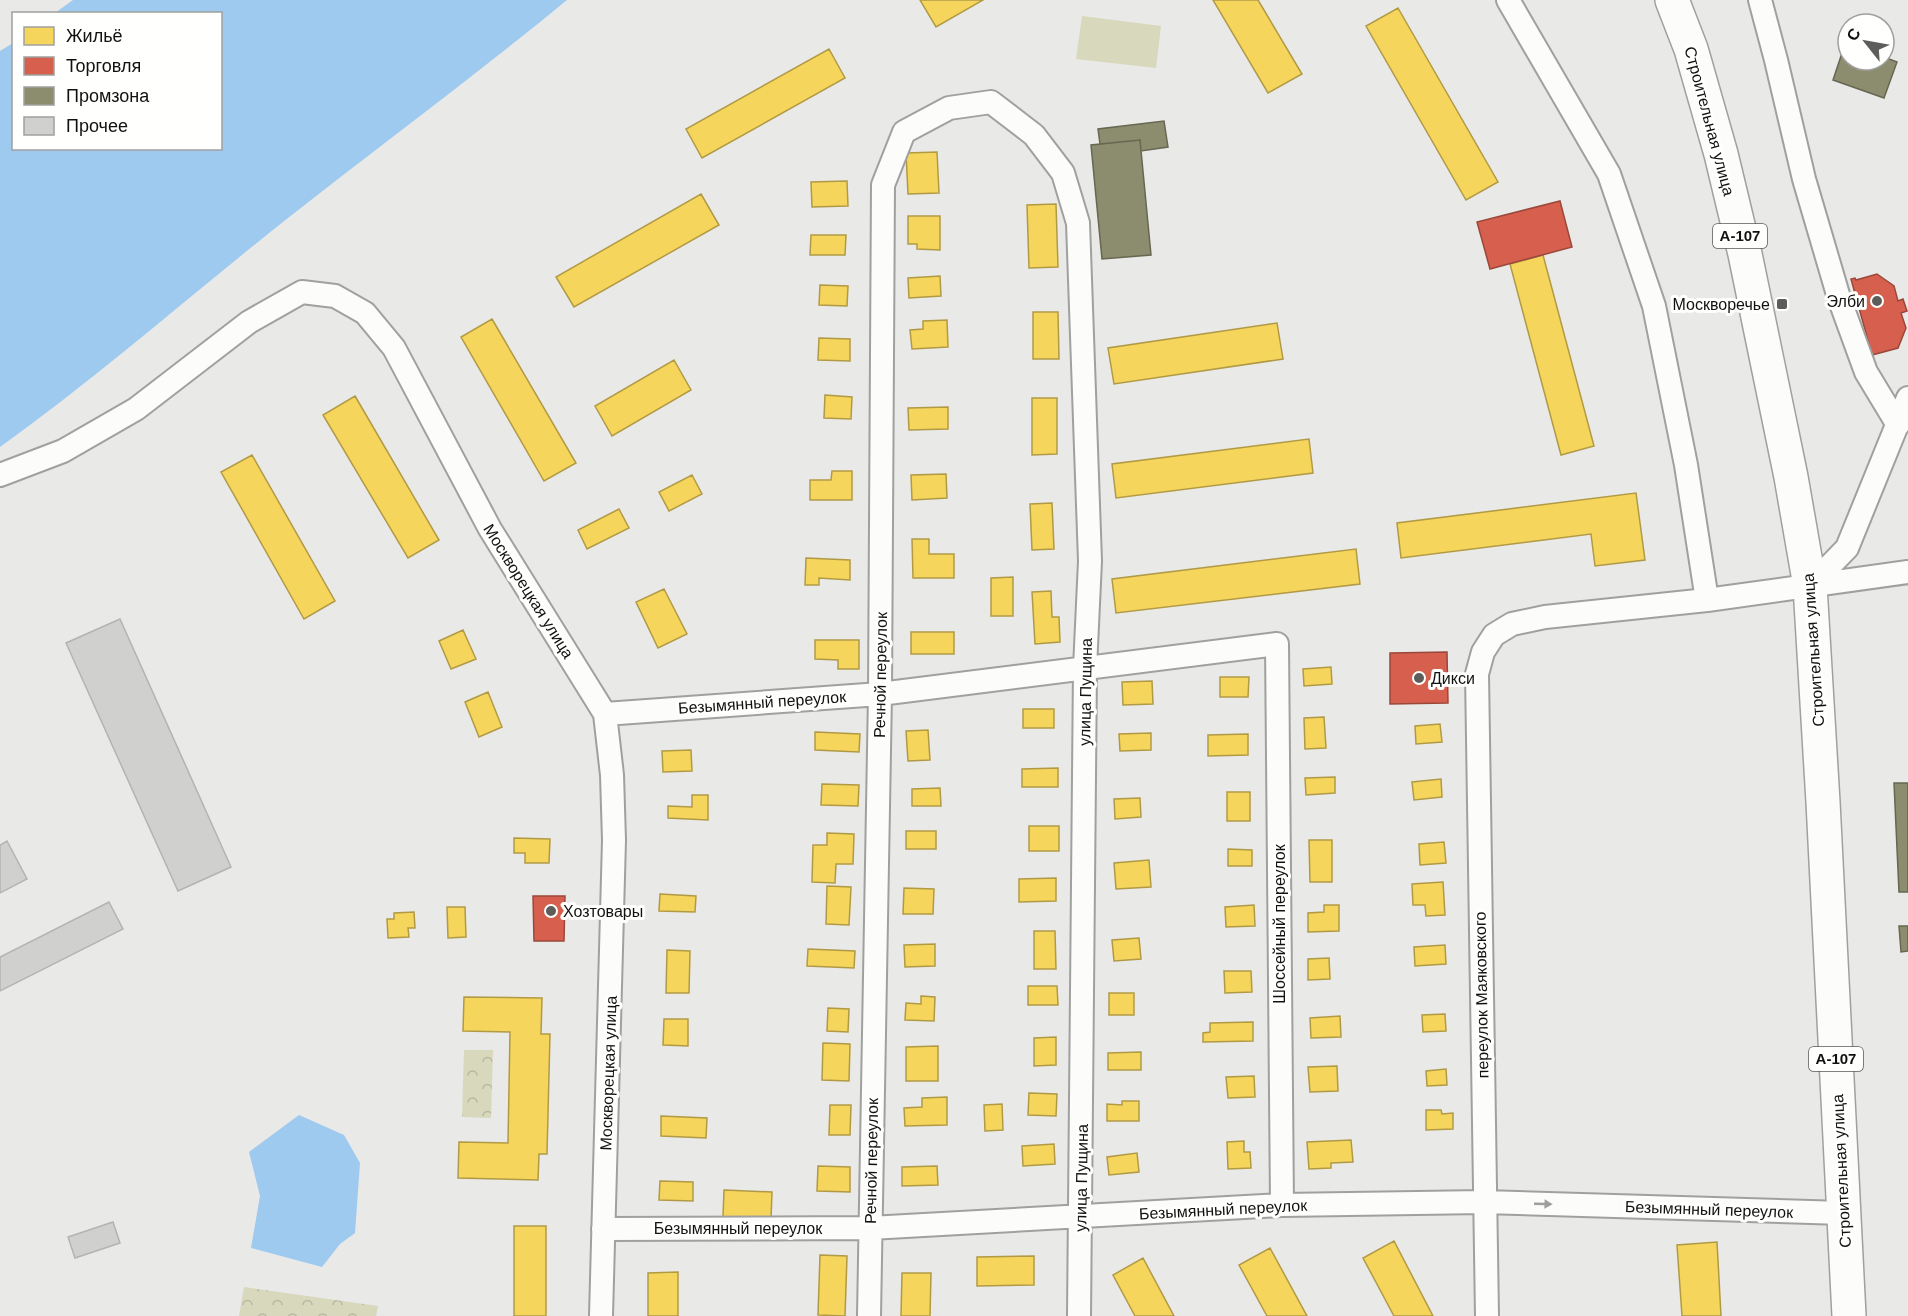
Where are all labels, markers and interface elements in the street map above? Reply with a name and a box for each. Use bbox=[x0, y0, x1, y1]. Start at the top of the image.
legend bbox=[12, 12, 222, 150]
north arrow bbox=[1836, 12, 1896, 72]
text: С bbox=[1843, 25, 1864, 44]
text: Жильё bbox=[66, 26, 123, 46]
street label: Строительная улица bbox=[1681, 45, 1738, 198]
text: Торговля bbox=[66, 56, 141, 76]
text: Промзона bbox=[66, 86, 150, 106]
text: Прочее bbox=[66, 116, 128, 136]
road number: А-107 bbox=[1713, 224, 1767, 248]
place label: Элби bbox=[1827, 293, 1865, 310]
marker: Элби bbox=[1870, 294, 1884, 308]
place label: Москворечье bbox=[1673, 296, 1770, 313]
marker: Москворечье bbox=[1775, 297, 1789, 311]
street label: Москворецкая улица bbox=[480, 521, 577, 662]
street label: Строительная улица bbox=[1800, 573, 1827, 727]
street label: Речной переулок bbox=[871, 611, 890, 738]
street label: улица Пущина bbox=[1076, 638, 1095, 746]
place label: Дикси bbox=[1431, 670, 1475, 687]
marker: Дикси bbox=[1412, 671, 1426, 685]
street label: Безымянный переулок bbox=[677, 688, 848, 717]
street label: Шоссейный переулок bbox=[1271, 843, 1288, 1004]
place label: Хозтовары bbox=[563, 903, 643, 920]
marker: Хозтовары bbox=[544, 904, 558, 918]
street label: переулок Маяковского bbox=[1472, 911, 1491, 1078]
street label: Москворецкая улица bbox=[597, 995, 620, 1151]
road number: А-107 bbox=[1809, 1047, 1863, 1071]
street label: Строительная улица bbox=[1829, 1094, 1854, 1248]
street label: Речной переулок bbox=[862, 1097, 881, 1224]
street label: улица Пущина bbox=[1072, 1124, 1091, 1232]
street label: Безымянный переулок bbox=[1139, 1197, 1309, 1222]
street label: Безымянный переулок bbox=[1625, 1198, 1794, 1221]
one-way arrow bbox=[1533, 1199, 1552, 1208]
street label: Безымянный переулок bbox=[654, 1220, 823, 1237]

